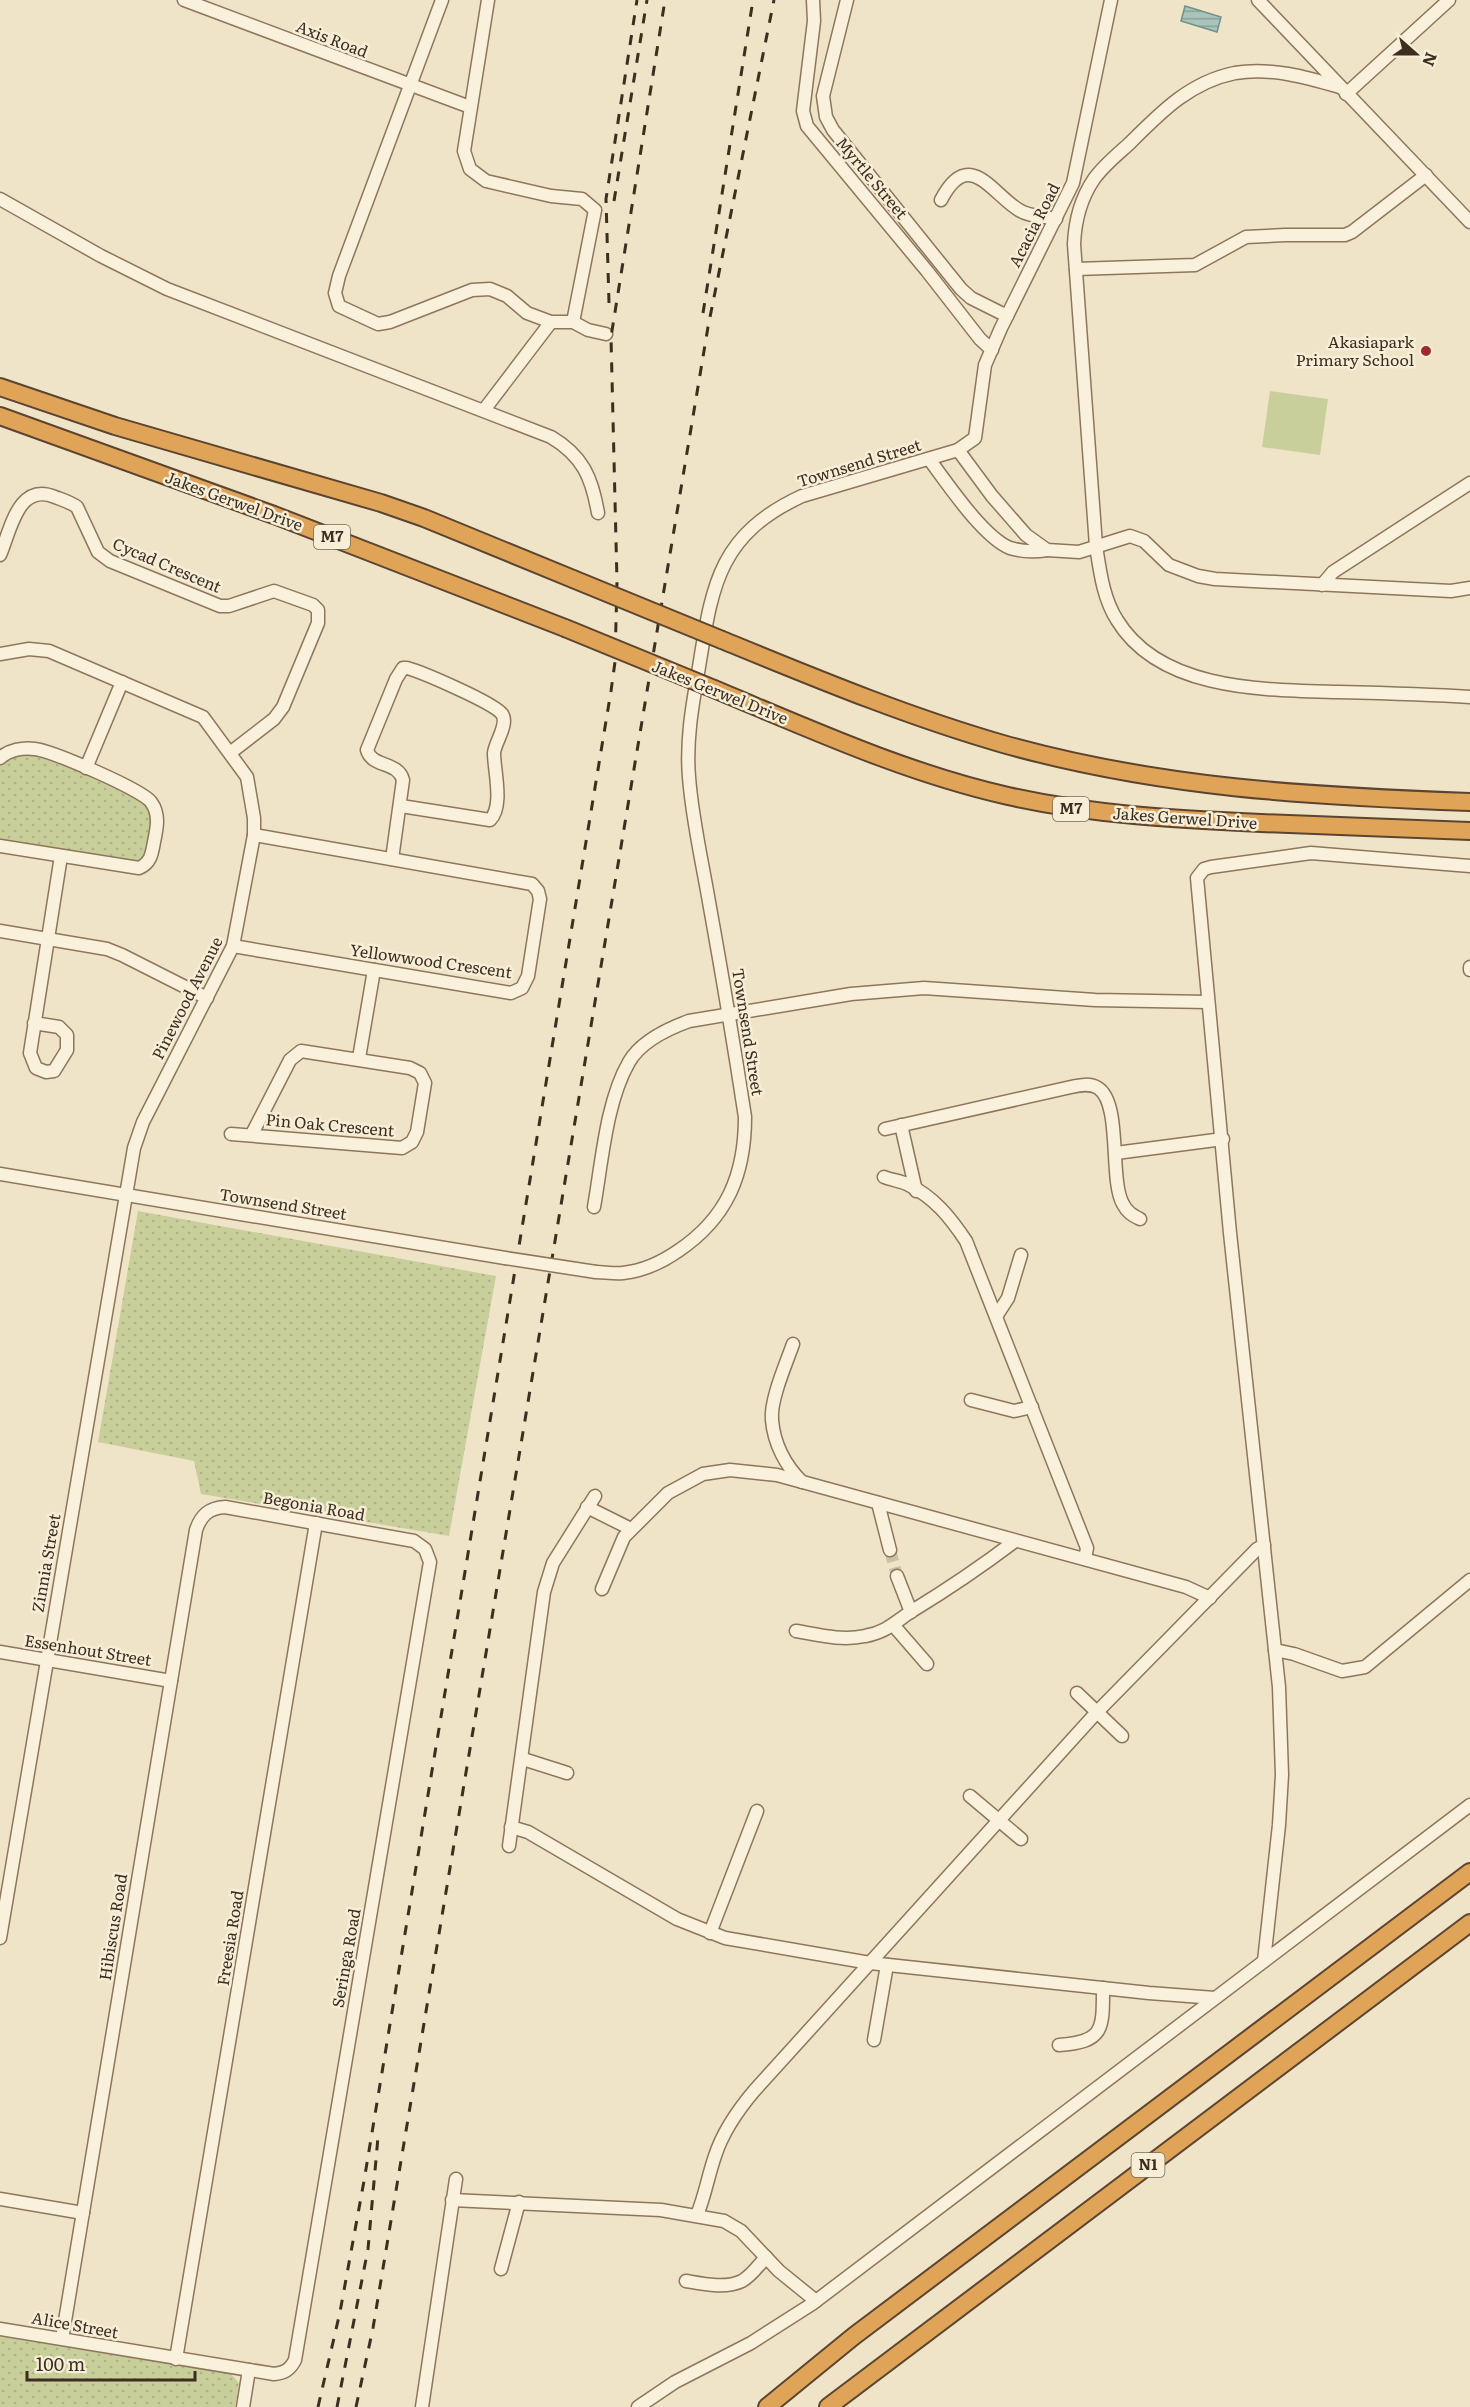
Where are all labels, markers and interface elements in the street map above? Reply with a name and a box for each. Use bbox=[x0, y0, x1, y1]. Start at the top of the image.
street label: Axis Road bbox=[293, 13, 372, 63]
north arrow bbox=[1386, 24, 1446, 84]
text: N bbox=[1417, 49, 1445, 70]
street label: Myrtle Street bbox=[831, 131, 915, 224]
street label: Acacia Road bbox=[1001, 178, 1065, 271]
place label: Akasiapark Primary School bbox=[1296, 329, 1414, 371]
marker: Akasiapark Primary School bbox=[1419, 344, 1433, 358]
street label: Townsend Street bbox=[794, 432, 924, 492]
street label: Jakes Gerwel Drive bbox=[162, 464, 307, 536]
road number: M7 bbox=[314, 525, 350, 549]
street label: Cycad Crescent bbox=[109, 530, 226, 598]
street label: Jakes Gerwel Drive bbox=[649, 653, 792, 729]
road number: M7 bbox=[1053, 797, 1089, 821]
street label: Jakes Gerwel Drive bbox=[1112, 800, 1258, 834]
street label: Pinewood Avenue bbox=[145, 932, 227, 1063]
street label: Yellowwood Crescent bbox=[349, 937, 514, 983]
street label: Townsend Street bbox=[727, 966, 771, 1098]
street label: Pin Oak Crescent bbox=[265, 1106, 396, 1142]
street label: Townsend Street bbox=[218, 1181, 349, 1225]
street label: Begonia Road bbox=[261, 1484, 367, 1526]
street label: Zinnia Street bbox=[25, 1511, 66, 1614]
street label: Essenhout Street bbox=[23, 1627, 154, 1671]
street label: Hibiscus Road bbox=[92, 1871, 132, 1982]
street label: Freesia Road bbox=[210, 1888, 248, 1987]
street label: Seringa Road bbox=[324, 1906, 366, 2009]
road number: N1 bbox=[1132, 2153, 1164, 2177]
street label: Alice Street bbox=[30, 2305, 121, 2344]
scale bar bbox=[27, 2344, 195, 2382]
text: 100 m bbox=[36, 2350, 85, 2377]

